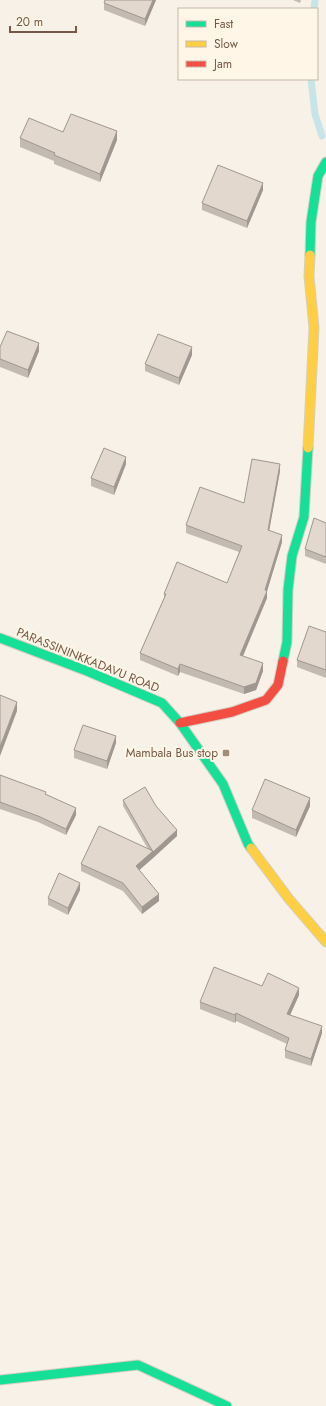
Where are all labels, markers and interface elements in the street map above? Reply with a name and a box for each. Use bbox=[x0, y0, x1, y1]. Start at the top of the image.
scale bar bbox=[10, 8, 76, 34]
legend bbox=[178, 8, 318, 80]
text: 20 m bbox=[16, 13, 43, 31]
text: Fast bbox=[214, 15, 233, 33]
text: Slow bbox=[214, 35, 239, 53]
text: Jam bbox=[212, 55, 232, 73]
street label: PARASSININKKADAVU ROAD bbox=[14, 623, 162, 697]
place label: Mambala Bus stop bbox=[126, 744, 218, 762]
marker: Mambala Bus stop bbox=[221, 748, 231, 758]

